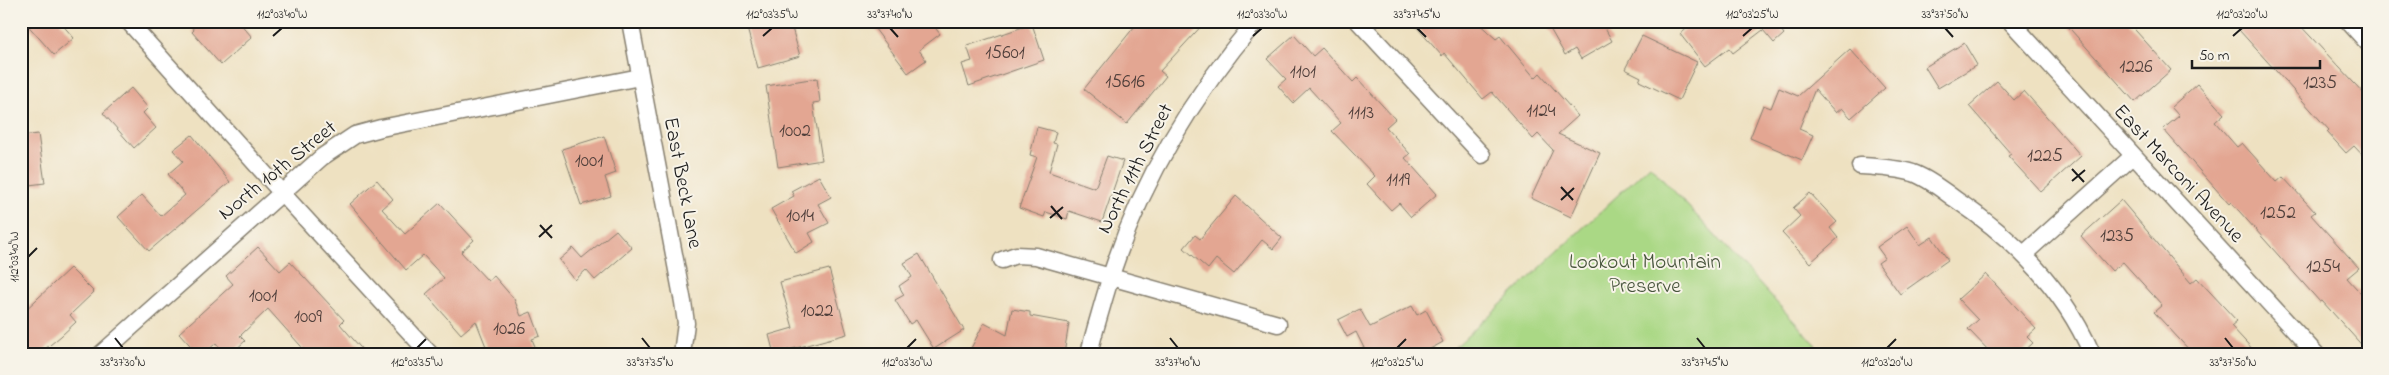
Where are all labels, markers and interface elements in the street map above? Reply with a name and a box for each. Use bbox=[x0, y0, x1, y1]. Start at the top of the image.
text: 112°03'40"W bbox=[257, 6, 307, 24]
text: 112°03'35"W bbox=[746, 6, 798, 24]
text: 33°37'40"N bbox=[867, 6, 913, 24]
text: 112°03'30"W bbox=[1237, 6, 1287, 24]
text: 33°37'45"N bbox=[1393, 6, 1441, 24]
text: 112°03'25"W bbox=[1725, 6, 1779, 24]
text: 33°37'50"N bbox=[1921, 6, 1969, 24]
text: 112°03'20"W bbox=[2216, 6, 2268, 24]
scale bar bbox=[2192, 38, 2319, 70]
house number: 15601 bbox=[985, 40, 1025, 67]
text: 50 m bbox=[2199, 45, 2230, 67]
house number: 1226 bbox=[2119, 54, 2153, 81]
house number: 1101 bbox=[1290, 59, 1316, 86]
house number: 15616 bbox=[1105, 69, 1145, 96]
house number: 1235 bbox=[2303, 70, 2337, 97]
house number: 1124 bbox=[1526, 98, 1556, 125]
street label: East Marconi Avenue bbox=[2106, 98, 2251, 251]
street label: North 11th Street bbox=[1090, 99, 1182, 239]
house number: 1113 bbox=[1348, 100, 1374, 127]
street label: North 10th Street bbox=[212, 114, 344, 228]
street label: East Beck Lane bbox=[655, 115, 710, 252]
house number: 1002 bbox=[779, 118, 811, 145]
house number: 1225 bbox=[2027, 143, 2063, 170]
house number: 1001 bbox=[575, 148, 603, 175]
house number: 1119 bbox=[1386, 167, 1410, 194]
house number: 1252 bbox=[2260, 200, 2296, 227]
house number: 1014 bbox=[786, 203, 814, 230]
house number: 1235 bbox=[2100, 223, 2134, 250]
text: 112°03'40"W bbox=[6, 232, 24, 282]
park label: Lookout Mountain Preserve bbox=[1569, 248, 1721, 302]
house number: 1254 bbox=[2306, 254, 2340, 281]
house number: 1001 bbox=[249, 283, 277, 310]
house number: 1022 bbox=[800, 298, 834, 325]
house number: 1009 bbox=[294, 304, 322, 331]
house number: 1026 bbox=[493, 316, 525, 343]
text: 33°37'30"N bbox=[100, 354, 146, 372]
text: 112°03'35"W bbox=[391, 354, 443, 372]
text: 33°37'35"N bbox=[626, 354, 674, 372]
text: 112°03'30"W bbox=[882, 354, 932, 372]
text: 33°37'40"N bbox=[1155, 354, 1201, 372]
text: 112°03'25"W bbox=[1370, 354, 1424, 372]
text: 33°37'45"N bbox=[1681, 354, 1729, 372]
text: 112°03'20"W bbox=[1861, 354, 1913, 372]
text: 33°37'50"N bbox=[2209, 354, 2257, 372]

